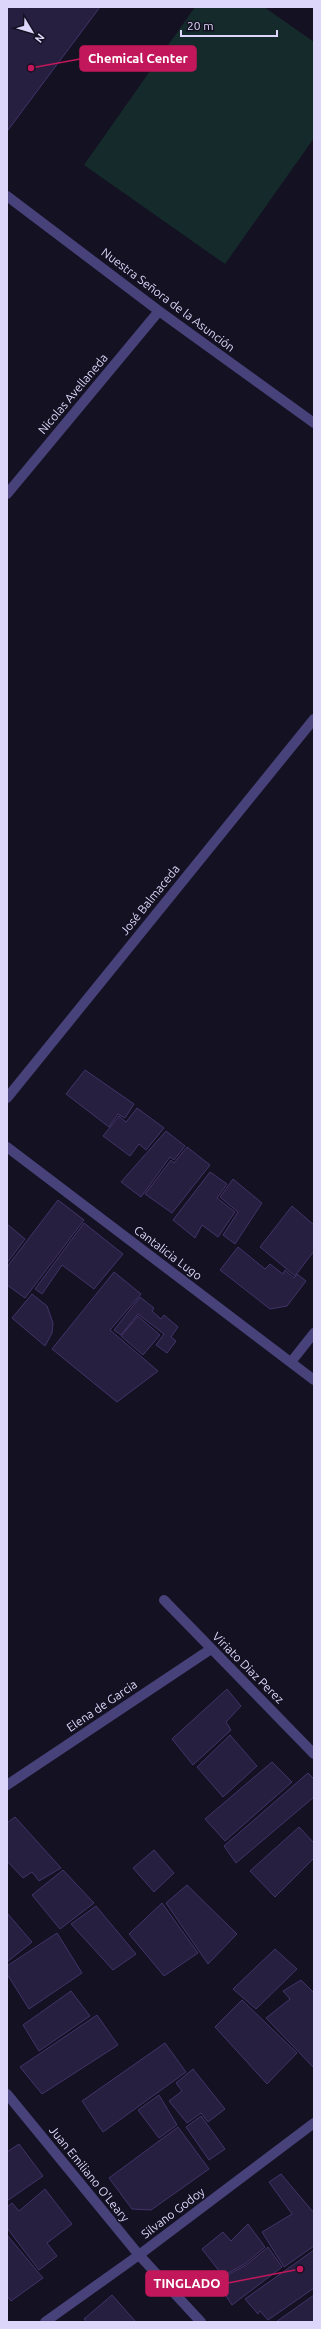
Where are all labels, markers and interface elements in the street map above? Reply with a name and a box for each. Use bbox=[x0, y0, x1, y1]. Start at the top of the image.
north arrow bbox=[12, 12, 52, 52]
scale bar bbox=[181, 12, 277, 38]
text: 20 m bbox=[187, 19, 214, 32]
text: N bbox=[33, 31, 47, 45]
callout: Chemical Center bbox=[80, 46, 196, 71]
text: Chemical Center bbox=[88, 51, 189, 65]
street label: Nuestra Señora de la Asunción bbox=[99, 245, 237, 354]
street label: Nicolas Avellaneda bbox=[35, 351, 110, 436]
street label: José Balmaceda bbox=[117, 862, 182, 937]
street label: Cantalicia Lugo bbox=[132, 1223, 205, 1282]
street label: Viriato Diaz Perez bbox=[210, 1629, 287, 1706]
street label: Elena de Garcia bbox=[64, 1677, 139, 1734]
street label: Juan Emiliano O'Leary bbox=[47, 2123, 132, 2224]
street label: Silvano Godoy bbox=[139, 2184, 207, 2241]
callout: TINGLADO bbox=[146, 2271, 228, 2296]
text: TINGLADO bbox=[154, 2276, 220, 2290]

